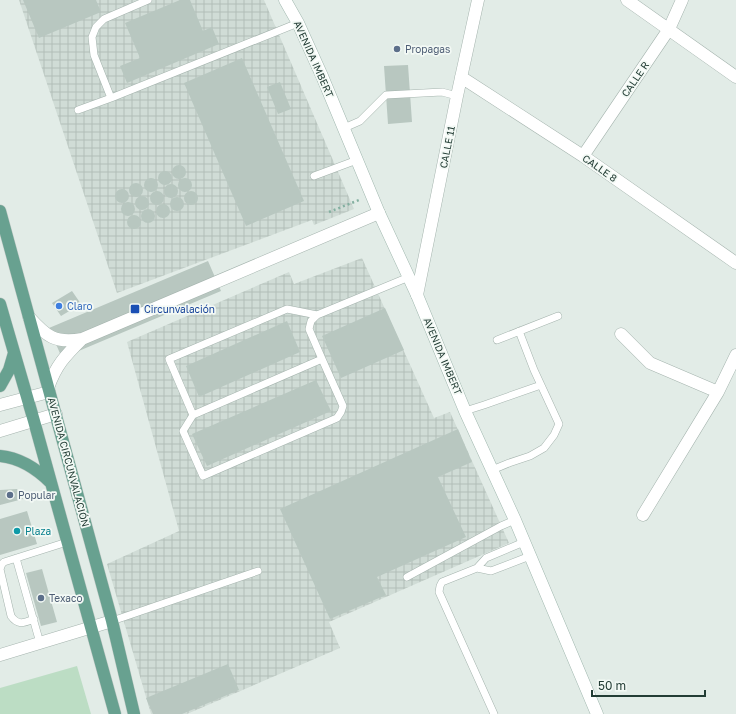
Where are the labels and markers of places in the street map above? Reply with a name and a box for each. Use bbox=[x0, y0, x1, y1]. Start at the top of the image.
place label: Propagas bbox=[405, 43, 450, 55]
marker: Propagas bbox=[392, 44, 402, 54]
place label: Claro bbox=[67, 300, 92, 312]
marker: Claro bbox=[54, 301, 64, 311]
marker: Circunvalación bbox=[129, 303, 141, 315]
place label: Circunvalación bbox=[144, 303, 215, 315]
place label: Popular bbox=[18, 489, 55, 501]
marker: Popular bbox=[5, 490, 15, 500]
place label: Plaza bbox=[25, 525, 51, 537]
marker: Plaza bbox=[12, 526, 22, 536]
place label: Texaco bbox=[49, 592, 82, 604]
marker: Texaco bbox=[36, 593, 46, 603]

